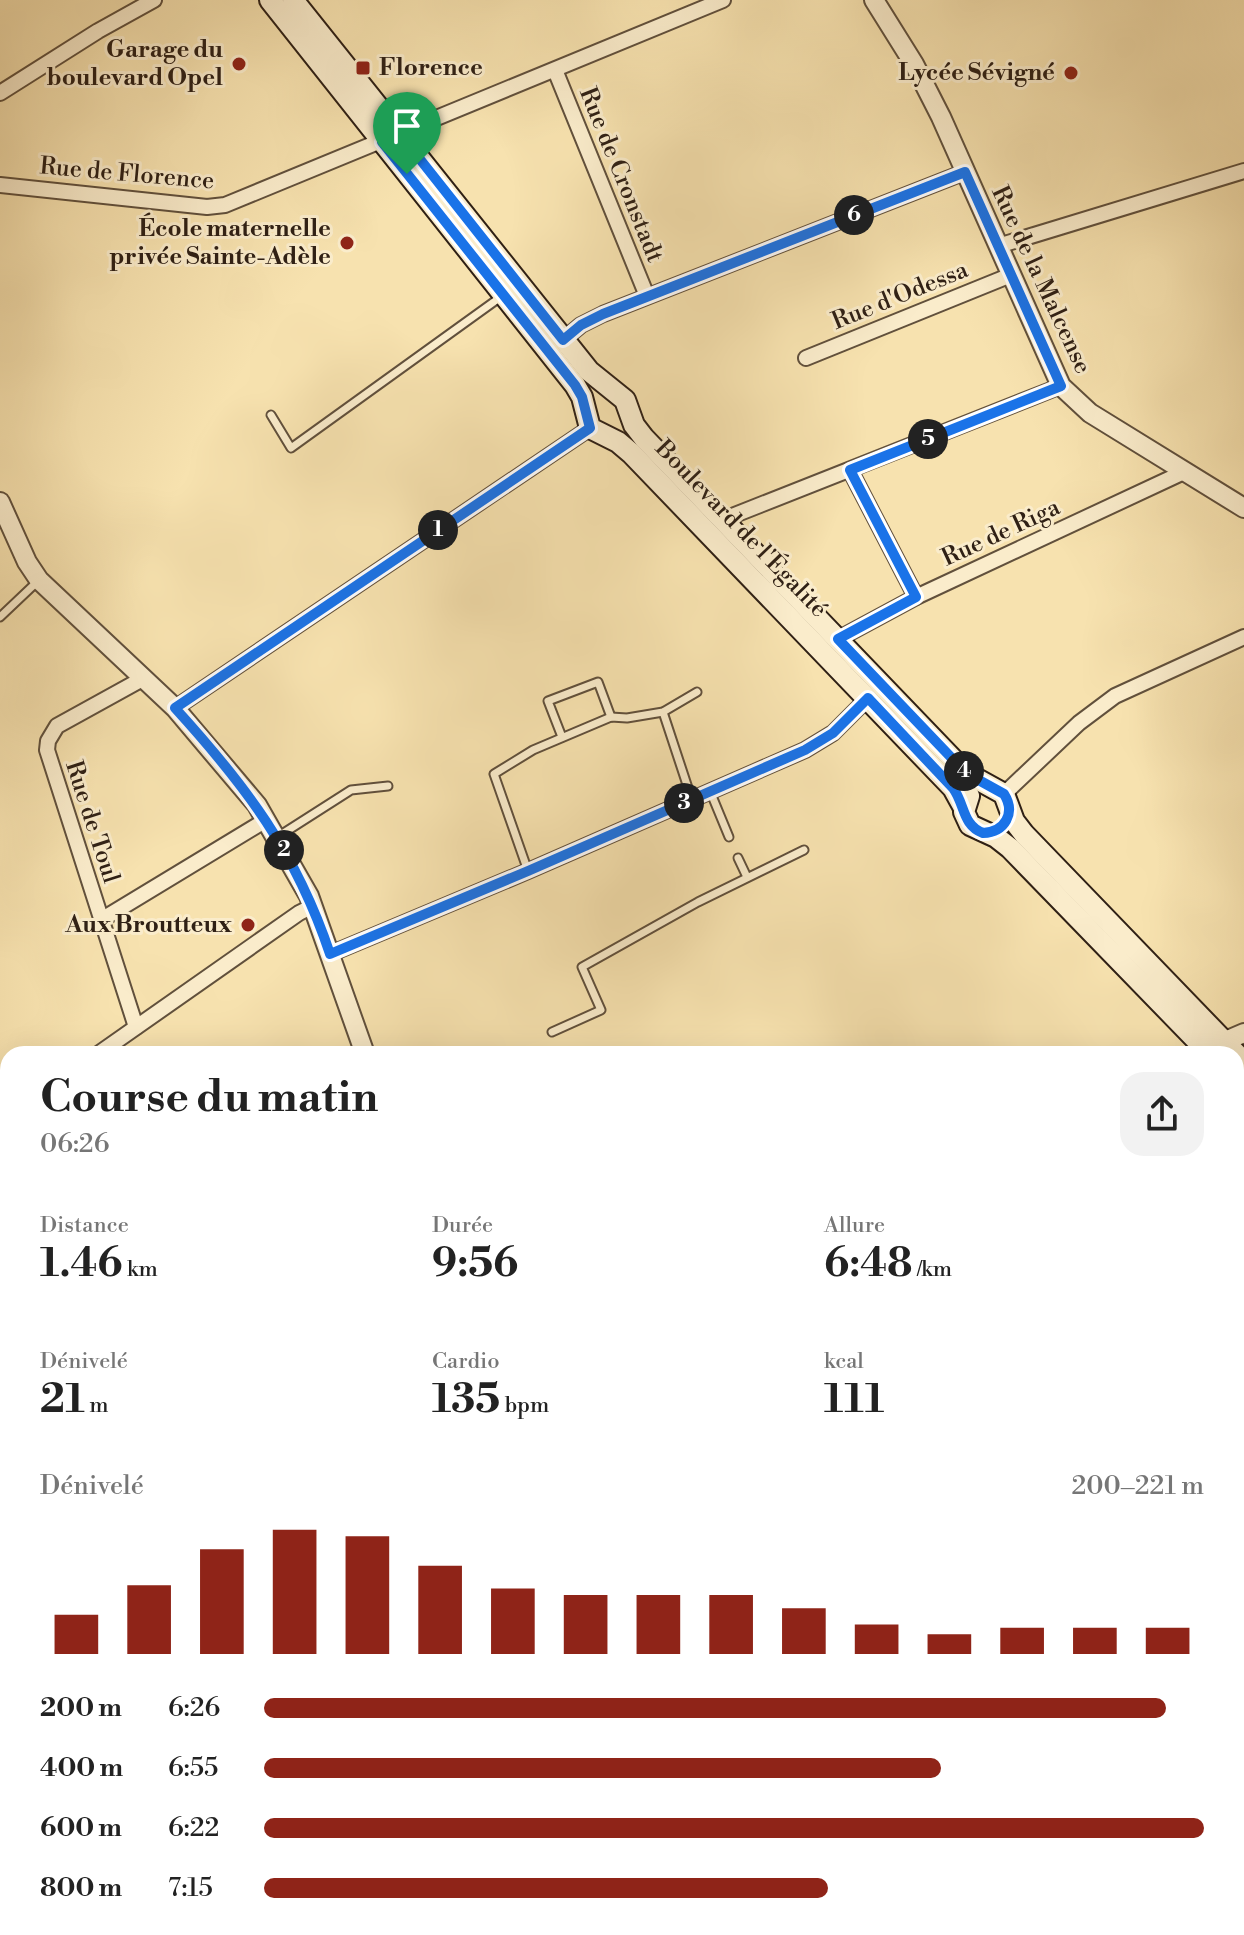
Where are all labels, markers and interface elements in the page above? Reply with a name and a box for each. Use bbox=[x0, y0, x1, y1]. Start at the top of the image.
place label: Garage du boulevard Opel bbox=[47, 35, 223, 93]
place label: Florence bbox=[379, 53, 483, 83]
marker: Garage du boulevard Opel bbox=[230, 55, 248, 73]
place label: Lycée Sévigné bbox=[898, 58, 1055, 88]
marker: Florence bbox=[354, 59, 372, 77]
marker: Lycée Sévigné bbox=[1062, 64, 1080, 82]
street label: Rue de Cronstadt bbox=[572, 83, 670, 267]
pin bbox=[373, 92, 441, 174]
icon: arrive bbox=[385, 104, 429, 148]
street label: Rue de Florence bbox=[38, 151, 216, 197]
street label: Rue de la Malcense bbox=[984, 181, 1098, 379]
pin: 6 bbox=[834, 195, 874, 235]
text: 6 bbox=[847, 201, 861, 228]
place label: École maternelle privée Sainte-Adèle bbox=[109, 212, 331, 272]
marker: École maternelle privée Sainte-Adèle bbox=[338, 234, 356, 252]
street label: Rue d'Odessa bbox=[828, 255, 973, 337]
pin: 5 bbox=[908, 419, 948, 459]
text: 5 bbox=[921, 425, 935, 452]
street label: Boulevard de l'Égalité bbox=[648, 432, 834, 624]
street label: Rue de Riga bbox=[937, 492, 1066, 573]
pin: 1 bbox=[418, 510, 458, 550]
text: 1 bbox=[433, 516, 443, 543]
pin: 4 bbox=[944, 751, 984, 791]
street label: Rue de Toul bbox=[58, 757, 126, 887]
text: 4 bbox=[957, 757, 971, 784]
pin: 3 bbox=[664, 783, 704, 823]
text: 3 bbox=[677, 789, 691, 816]
pin: 2 bbox=[264, 830, 304, 870]
text: 2 bbox=[277, 836, 291, 863]
place label: Aux Broutteux bbox=[64, 910, 232, 940]
marker: Aux Broutteux bbox=[239, 916, 257, 934]
text: Course du matin bbox=[40, 1070, 378, 1125]
button: share bbox=[1120, 1072, 1204, 1156]
text: 06:26 bbox=[40, 1128, 109, 1160]
text: Distance bbox=[40, 1212, 129, 1239]
text: Durée bbox=[432, 1212, 493, 1239]
text: Allure bbox=[824, 1212, 885, 1239]
text: 1.46 bbox=[40, 1239, 122, 1289]
text: 9:56 bbox=[432, 1239, 518, 1289]
text: 6:48 bbox=[824, 1239, 912, 1289]
text: km bbox=[122, 1256, 158, 1283]
text: /km bbox=[912, 1256, 952, 1283]
text: Dénivelé bbox=[40, 1348, 128, 1375]
text: Cardio bbox=[432, 1348, 500, 1375]
text: kcal bbox=[824, 1348, 864, 1375]
text: 21 bbox=[40, 1375, 85, 1425]
text: 135 bbox=[432, 1375, 500, 1425]
text: 111 bbox=[824, 1375, 884, 1425]
text: m bbox=[85, 1392, 109, 1419]
text: bpm bbox=[500, 1392, 549, 1419]
text: Dénivelé bbox=[40, 1470, 144, 1502]
text: 200–221 m bbox=[1071, 1470, 1204, 1502]
text: 200 m bbox=[40, 1692, 122, 1724]
text: 6:26 bbox=[168, 1692, 220, 1724]
text: 400 m bbox=[40, 1752, 123, 1784]
text: 6:55 bbox=[168, 1752, 218, 1784]
text: 600 m bbox=[40, 1812, 122, 1844]
text: 6:22 bbox=[168, 1812, 219, 1844]
text: 800 m bbox=[40, 1872, 122, 1904]
text: 7:15 bbox=[168, 1872, 213, 1904]

